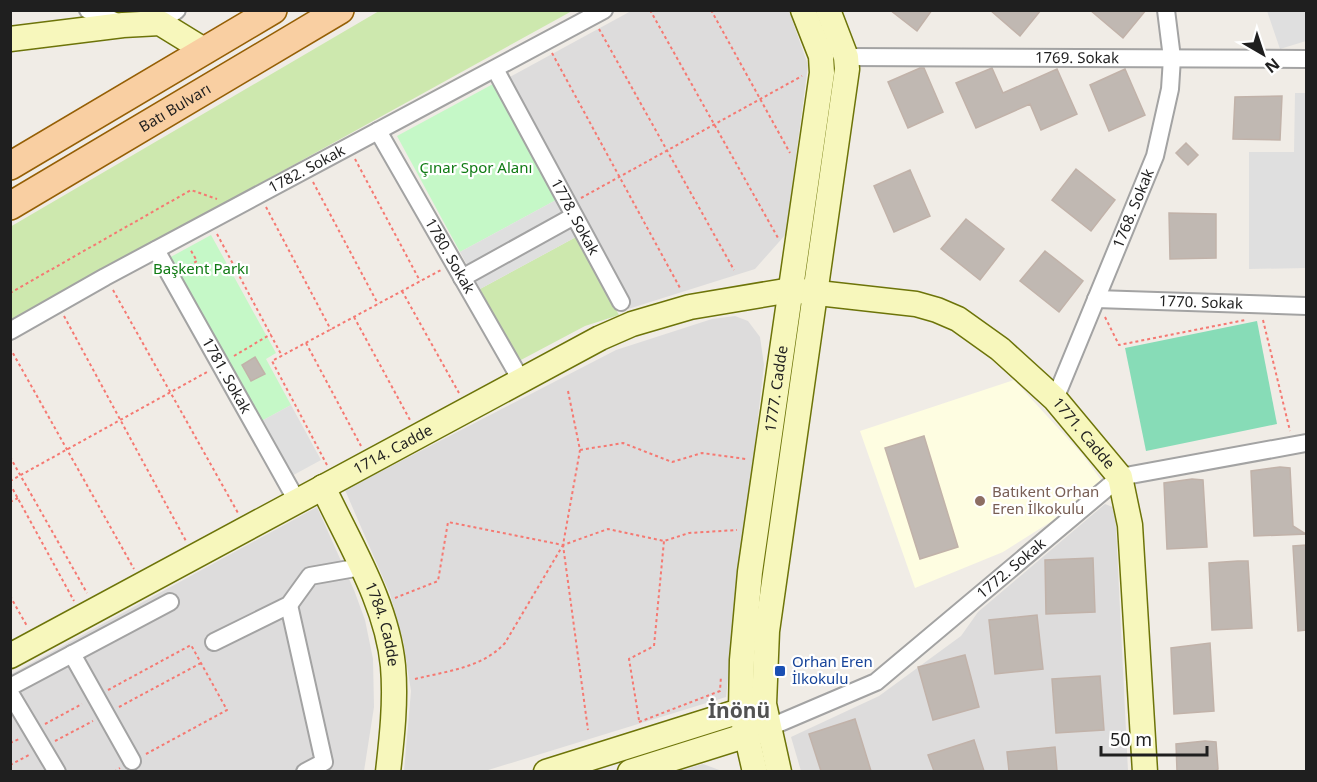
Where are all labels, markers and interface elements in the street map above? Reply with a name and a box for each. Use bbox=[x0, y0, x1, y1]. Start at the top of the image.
north arrow bbox=[1233, 24, 1293, 84]
street label: 1769. Sokak bbox=[1035, 47, 1119, 67]
text: N bbox=[1260, 53, 1284, 78]
street label: Batı Bulvarı bbox=[135, 78, 214, 136]
street label: 1782. Sokak bbox=[264, 140, 348, 197]
park label: Çınar Spor Alanı bbox=[420, 157, 532, 177]
street label: 1768. Sokak bbox=[1107, 165, 1158, 251]
street label: 1778. Sokak bbox=[547, 175, 605, 258]
street label: 1780. Sokak bbox=[421, 214, 480, 297]
park label: Başkent Parkı bbox=[153, 258, 249, 278]
street label: 1770. Sokak bbox=[1159, 290, 1243, 313]
street label: 1781. Sokak bbox=[198, 334, 257, 417]
street label: 1777. Cadde bbox=[759, 344, 792, 433]
street label: 1771. Cadde bbox=[1049, 393, 1120, 472]
street label: 1714. Cadde bbox=[349, 419, 436, 478]
place label: Batıkent Orhan Eren İlkokulu bbox=[992, 481, 1099, 518]
marker: Batıkent Orhan Eren İlkokulu bbox=[973, 494, 987, 508]
street label: 1772. Sokak bbox=[972, 533, 1049, 602]
street label: 1784. Cadde bbox=[361, 579, 404, 667]
place label: Orhan Eren İlkokulu bbox=[792, 651, 873, 688]
marker: Orhan Eren İlkokulu bbox=[773, 664, 787, 678]
district label: İnönü bbox=[708, 696, 770, 724]
scale bar bbox=[1101, 719, 1208, 757]
text: 50 m bbox=[1110, 727, 1152, 751]

